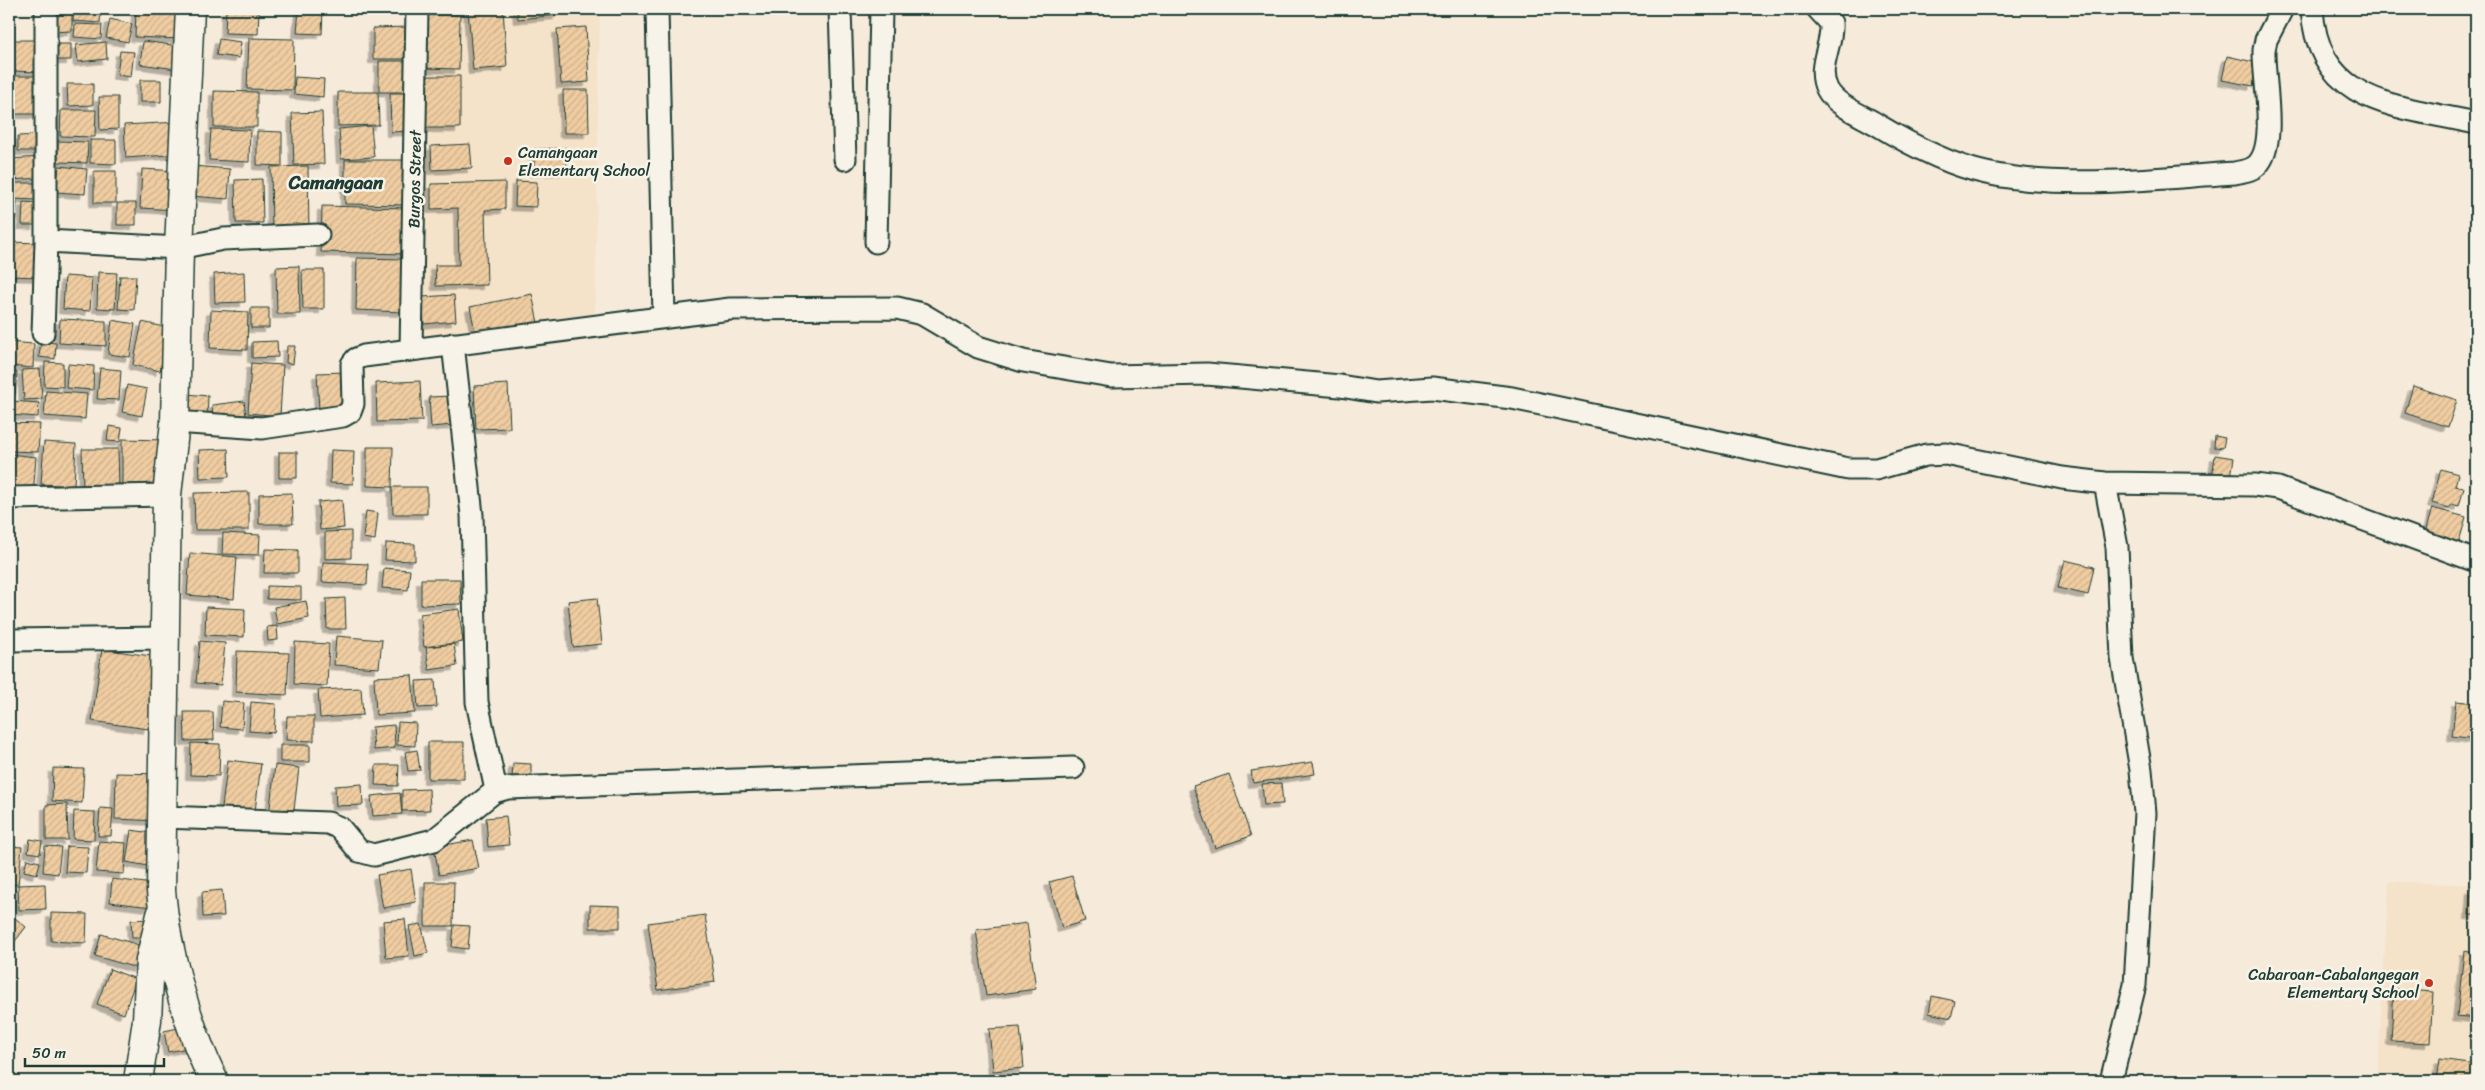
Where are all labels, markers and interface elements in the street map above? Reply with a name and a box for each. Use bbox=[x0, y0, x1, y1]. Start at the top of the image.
street label: Burgos Street bbox=[399, 129, 430, 228]
place label: Camangaan Elementary School bbox=[518, 138, 650, 185]
marker: Camangaan Elementary School bbox=[502, 155, 514, 167]
district label: Camangaan bbox=[288, 166, 384, 199]
place label: Cabaroan-Cabalangegan Elementary School bbox=[2248, 960, 2419, 1007]
marker: Cabaroan-Cabalangegan Elementary School bbox=[2423, 977, 2435, 989]
scale bar bbox=[25, 1035, 164, 1067]
text: 50 m bbox=[32, 1040, 67, 1066]

